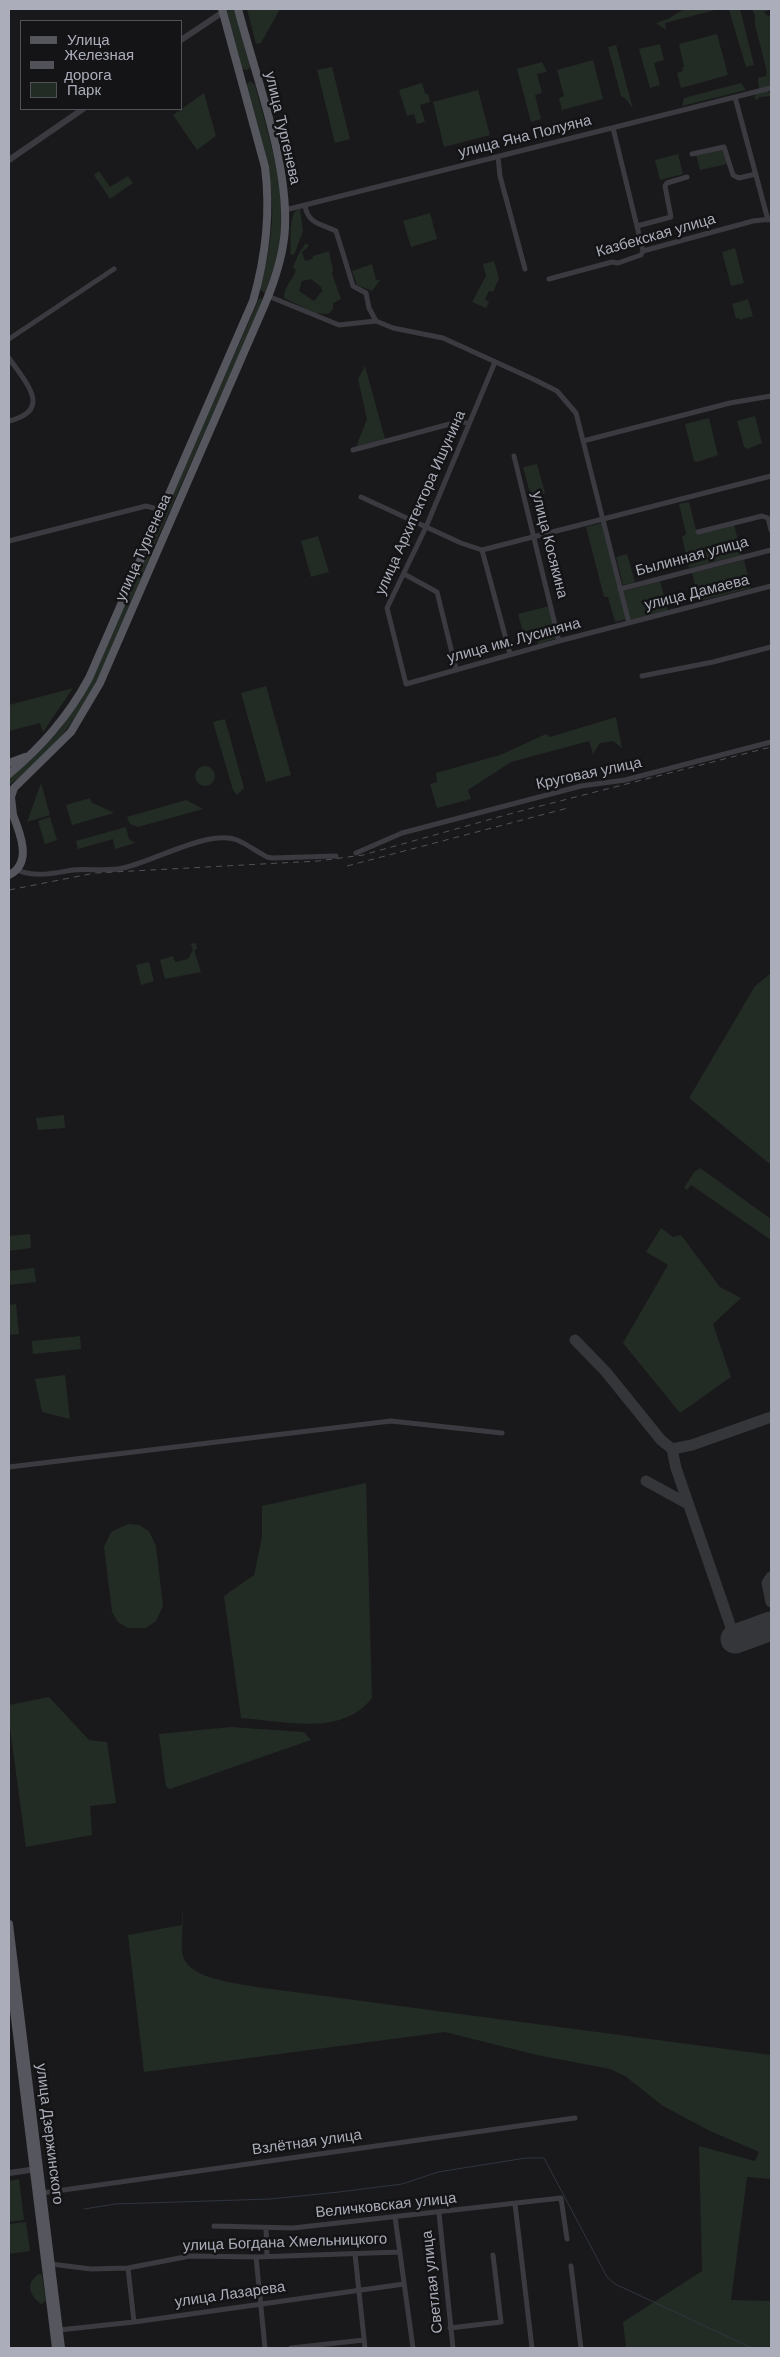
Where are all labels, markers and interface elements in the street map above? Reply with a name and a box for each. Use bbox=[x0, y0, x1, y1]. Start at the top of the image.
legend bbox=[20, 20, 182, 110]
text: Улица bbox=[67, 30, 110, 50]
text: Железная дорога bbox=[64, 45, 134, 85]
street label: улица Тургенева bbox=[260, 70, 304, 186]
text: Парк bbox=[67, 80, 101, 100]
street label: улица Яна Полуяна bbox=[457, 112, 593, 162]
street label: Казбекская улица bbox=[594, 210, 718, 262]
street label: улица Архитектора Ишунина bbox=[372, 408, 470, 598]
street label: улица Косякина bbox=[527, 490, 571, 600]
street label: улица Тургенева bbox=[112, 492, 176, 604]
street label: Былинная улица bbox=[634, 533, 750, 581]
street label: улица Дамаева bbox=[643, 571, 751, 615]
street label: улица им. Лусиняна bbox=[445, 615, 583, 667]
street label: Круговая улица bbox=[535, 754, 643, 794]
street label: улица Дзержинского bbox=[31, 2062, 67, 2206]
street label: Взлётная улица bbox=[251, 2126, 363, 2160]
street label: Величковская улица bbox=[315, 2190, 457, 2222]
street label: улица Богдана Хмельницкого bbox=[183, 2230, 387, 2256]
street label: Светлая улица bbox=[419, 2230, 447, 2334]
street label: улица Лазарева bbox=[174, 2278, 286, 2312]

